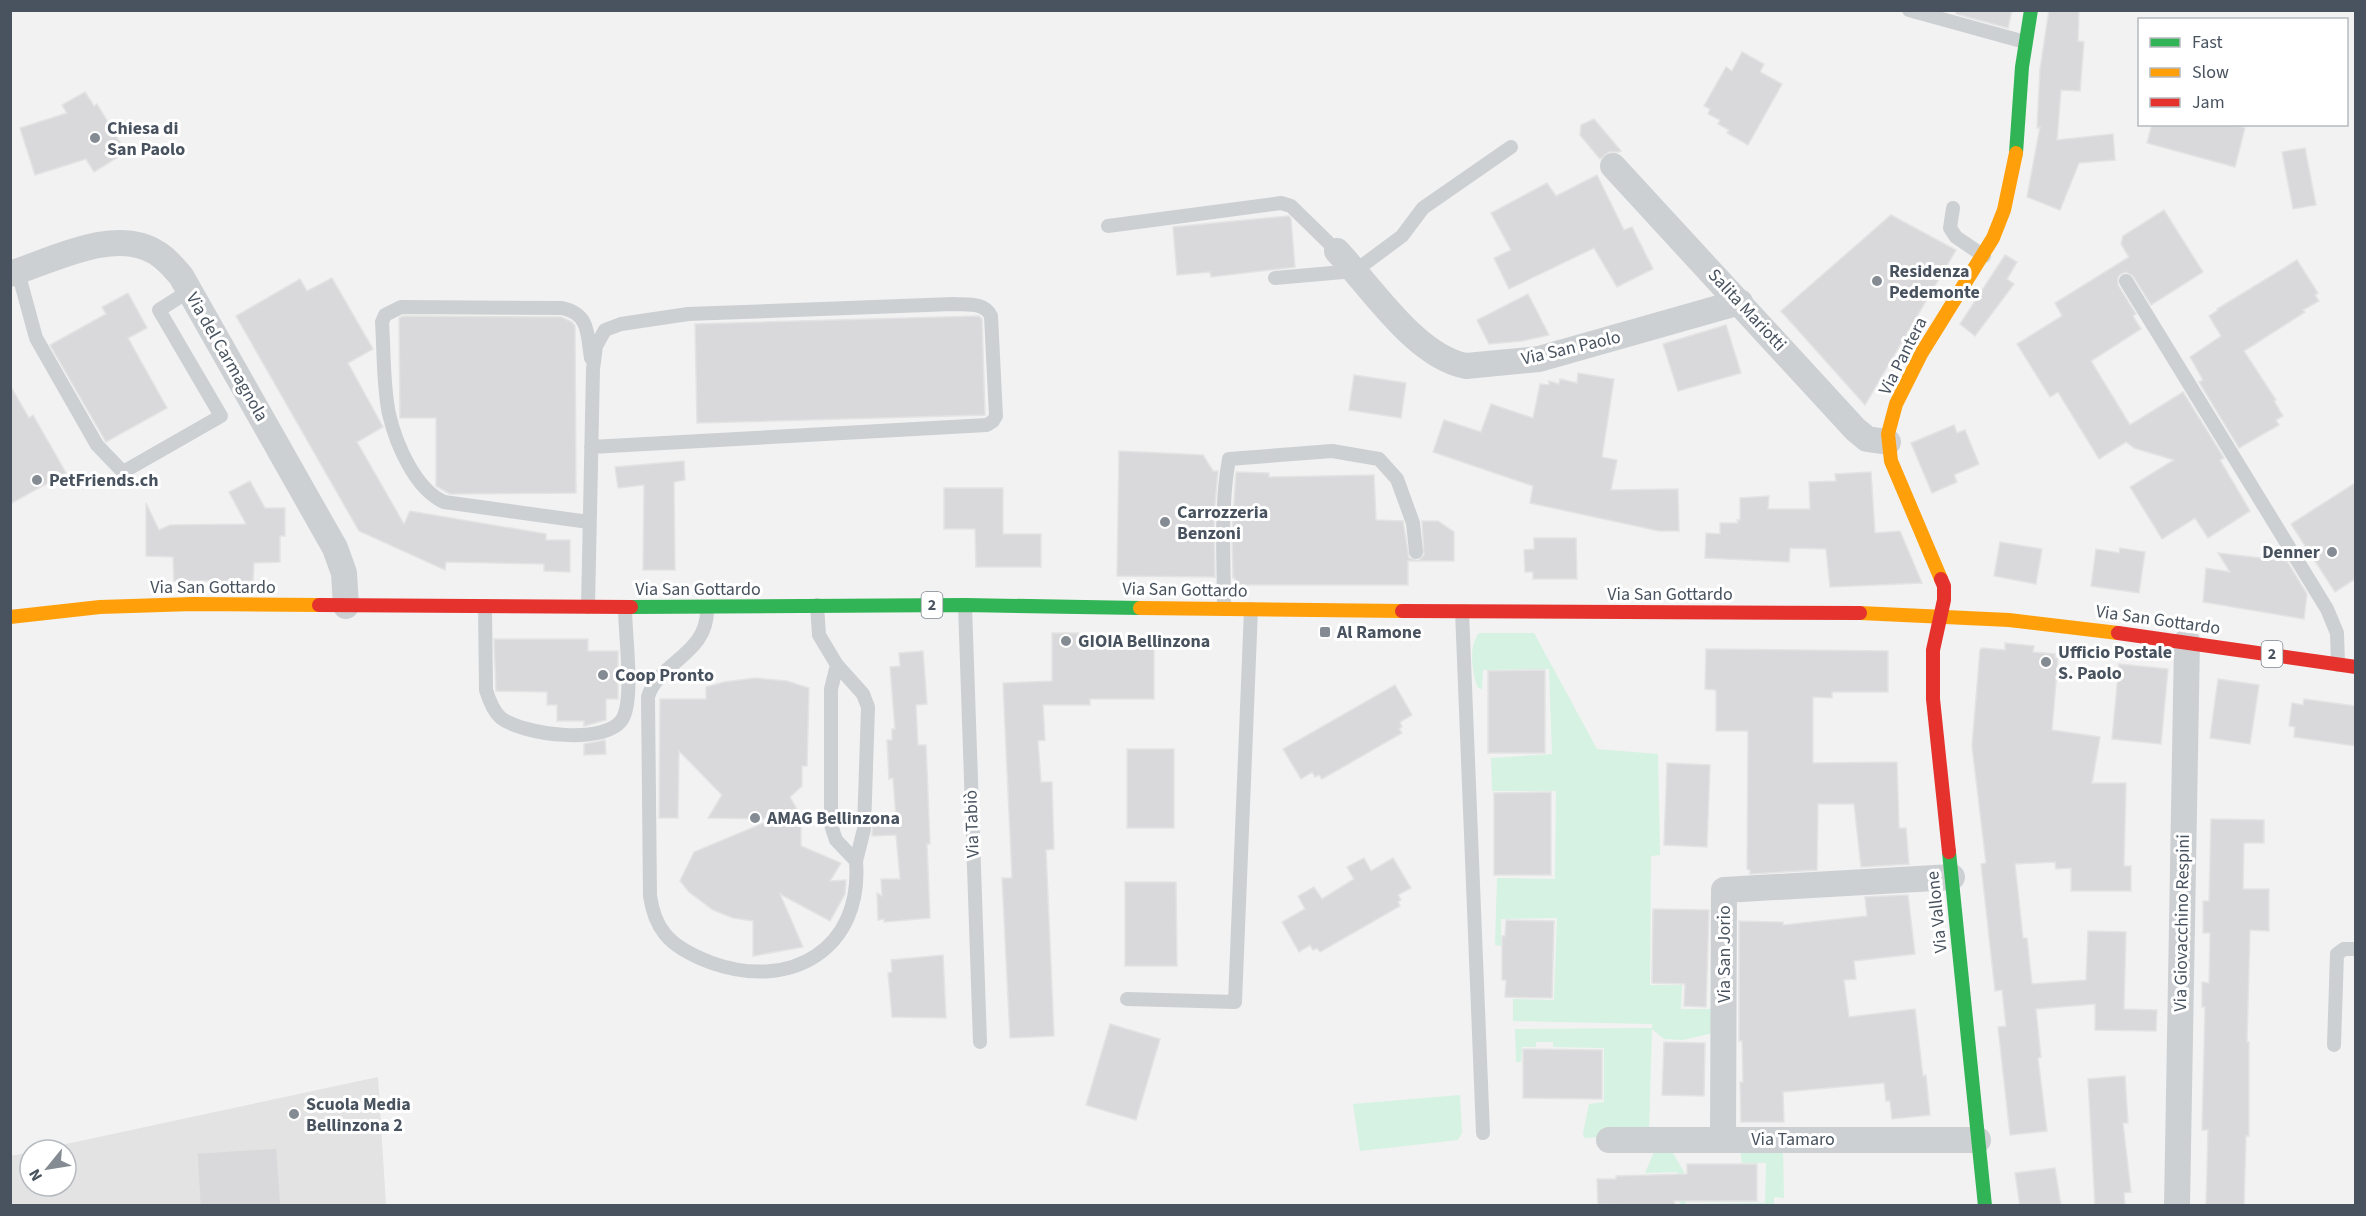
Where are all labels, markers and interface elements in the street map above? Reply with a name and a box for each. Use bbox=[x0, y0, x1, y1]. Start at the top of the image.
legend bbox=[2138, 18, 2348, 126]
text: Fast bbox=[2192, 30, 2223, 55]
text: Slow bbox=[2192, 60, 2229, 85]
text: Jam bbox=[2192, 90, 2225, 115]
place label: Chiesa di San Paolo bbox=[107, 116, 185, 162]
marker: Chiesa di San Paolo bbox=[88, 131, 102, 145]
place label: Residenza Pedemonte bbox=[1889, 259, 1980, 305]
street label: Salita Mariotti bbox=[1702, 263, 1792, 357]
marker: Residenza Pedemonte bbox=[1870, 274, 1884, 288]
street label: Via del Carmagnola bbox=[180, 288, 274, 426]
street label: Via Pantera bbox=[1873, 313, 1933, 399]
street label: Via San Paolo bbox=[1519, 324, 1623, 372]
place label: PetFriends.ch bbox=[49, 468, 158, 493]
marker: PetFriends.ch bbox=[30, 473, 44, 487]
place label: Carrozzeria Benzoni bbox=[1177, 500, 1268, 546]
marker: Carrozzeria Benzoni bbox=[1158, 515, 1172, 529]
place label: Denner bbox=[2262, 540, 2321, 565]
marker: Denner bbox=[2325, 545, 2339, 559]
street label: Via San Gottardo bbox=[150, 575, 276, 600]
street label: Via San Gottardo bbox=[1122, 576, 1248, 604]
street label: Via San Gottardo bbox=[635, 577, 761, 602]
street label: Via San Gottardo bbox=[1607, 582, 1733, 607]
road number: 2 bbox=[922, 592, 942, 618]
street label: Via San Gottardo bbox=[2094, 599, 2222, 641]
place label: Al Ramone bbox=[1336, 620, 1421, 645]
marker: Al Ramone bbox=[1318, 625, 1332, 639]
place label: GIOIA Bellinzona bbox=[1078, 629, 1210, 654]
marker: GIOIA Bellinzona bbox=[1059, 634, 1073, 648]
place label: Ufficio Postale S. Paolo bbox=[2058, 640, 2172, 686]
road number: 2 bbox=[2262, 641, 2282, 667]
marker: Ufficio Postale S. Paolo bbox=[2039, 655, 2053, 669]
place label: Coop Pronto bbox=[615, 663, 714, 688]
marker: Coop Pronto bbox=[596, 668, 610, 682]
street label: Via Tabiò bbox=[958, 790, 986, 858]
place label: AMAG Bellinzona bbox=[766, 806, 900, 831]
marker: AMAG Bellinzona bbox=[748, 811, 762, 825]
street label: Via Giovacchino Respini bbox=[2168, 834, 2196, 1012]
street label: Via Vallone bbox=[1920, 870, 1954, 954]
street label: Via San Jorio bbox=[1712, 905, 1737, 1003]
place label: Scuola Media Bellinzona 2 bbox=[306, 1092, 411, 1138]
marker: Scuola Media Bellinzona 2 bbox=[287, 1107, 301, 1121]
street label: Via Tamaro bbox=[1751, 1127, 1835, 1152]
north arrow bbox=[18, 1138, 78, 1198]
text: N bbox=[24, 1165, 48, 1185]

